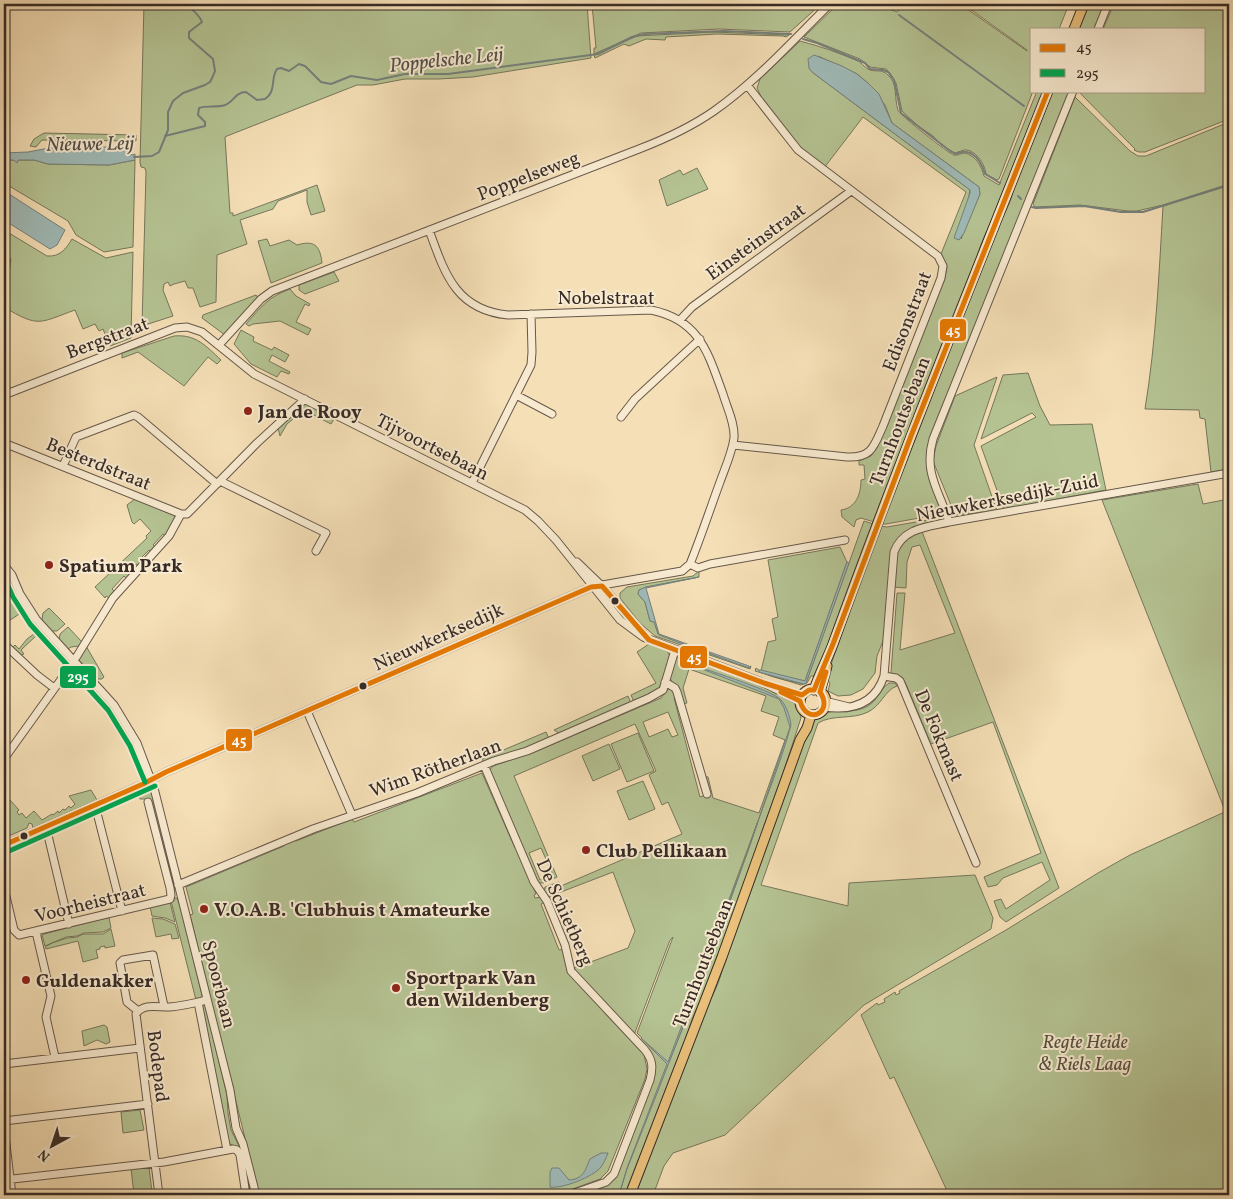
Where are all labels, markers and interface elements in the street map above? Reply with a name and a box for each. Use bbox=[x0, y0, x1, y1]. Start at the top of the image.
legend bbox=[1030, 28, 1206, 92]
text: 45 bbox=[1076, 38, 1092, 59]
water label: Poppelsche Leij bbox=[388, 41, 506, 81]
text: 295 bbox=[1076, 64, 1099, 85]
water label: Nieuwe Leij bbox=[46, 130, 136, 160]
street label: Poppelseweg bbox=[474, 145, 584, 208]
street label: Einsteinstraat bbox=[701, 197, 812, 288]
street label: Edisonstraat bbox=[877, 268, 939, 376]
street label: Nobelstraat bbox=[557, 286, 655, 312]
street label: Bergstraat bbox=[63, 311, 153, 367]
line badge: 45 bbox=[939, 318, 967, 342]
text: 45 bbox=[945, 322, 961, 341]
street label: Turnhoutsebaan bbox=[864, 353, 938, 490]
place label: Jan de Rooy bbox=[257, 400, 362, 426]
marker: Jan de Rooy bbox=[242, 405, 254, 417]
street label: Tijvoortsebaan bbox=[371, 408, 493, 487]
street label: Besterdstraat bbox=[42, 432, 155, 498]
street label: Nieuwkerksedijk-Zuid bbox=[914, 468, 1101, 529]
place label: Spatium Park bbox=[59, 554, 183, 580]
marker: Spatium Park bbox=[43, 559, 55, 571]
unlabelled marker bbox=[610, 596, 620, 606]
street label: Nieuwkerksedijk bbox=[369, 597, 508, 678]
line badge: 45 bbox=[679, 645, 708, 669]
text: 45 bbox=[686, 649, 702, 668]
line badge: 295 bbox=[59, 665, 97, 689]
text: 295 bbox=[67, 669, 89, 688]
unlabelled marker bbox=[358, 681, 368, 691]
street label: De Fokmast bbox=[907, 686, 969, 786]
line badge: 45 bbox=[225, 728, 253, 752]
text: 45 bbox=[231, 732, 247, 751]
street label: Wim Rötherlaan bbox=[366, 733, 505, 805]
unlabelled marker bbox=[19, 831, 29, 841]
place label: Club Pellikaan bbox=[596, 839, 727, 865]
marker: Club Pellikaan bbox=[580, 844, 592, 856]
street label: De Schietberg bbox=[529, 855, 599, 971]
street label: Voorheistraat bbox=[32, 878, 149, 930]
street label: Turnhoutsebaan bbox=[667, 895, 741, 1032]
place label: V.O.A.B. 'Clubhuis t Amateurke bbox=[214, 898, 490, 924]
marker: V.O.A.B. 'Clubhuis t Amateurke bbox=[198, 903, 210, 915]
street label: Spoorbaan bbox=[195, 938, 242, 1031]
place label: Sportpark Van den Wildenberg bbox=[406, 966, 549, 1014]
place label: Guldenakker bbox=[36, 969, 153, 995]
marker: Guldenakker bbox=[20, 974, 32, 986]
marker: Sportpark Van den Wildenberg bbox=[390, 982, 402, 994]
street label: Bodepad bbox=[140, 1029, 174, 1104]
park label: Regte Heide & Riels Laag bbox=[1039, 1030, 1131, 1078]
north arrow bbox=[28, 1122, 78, 1172]
text: N bbox=[35, 1144, 55, 1165]

